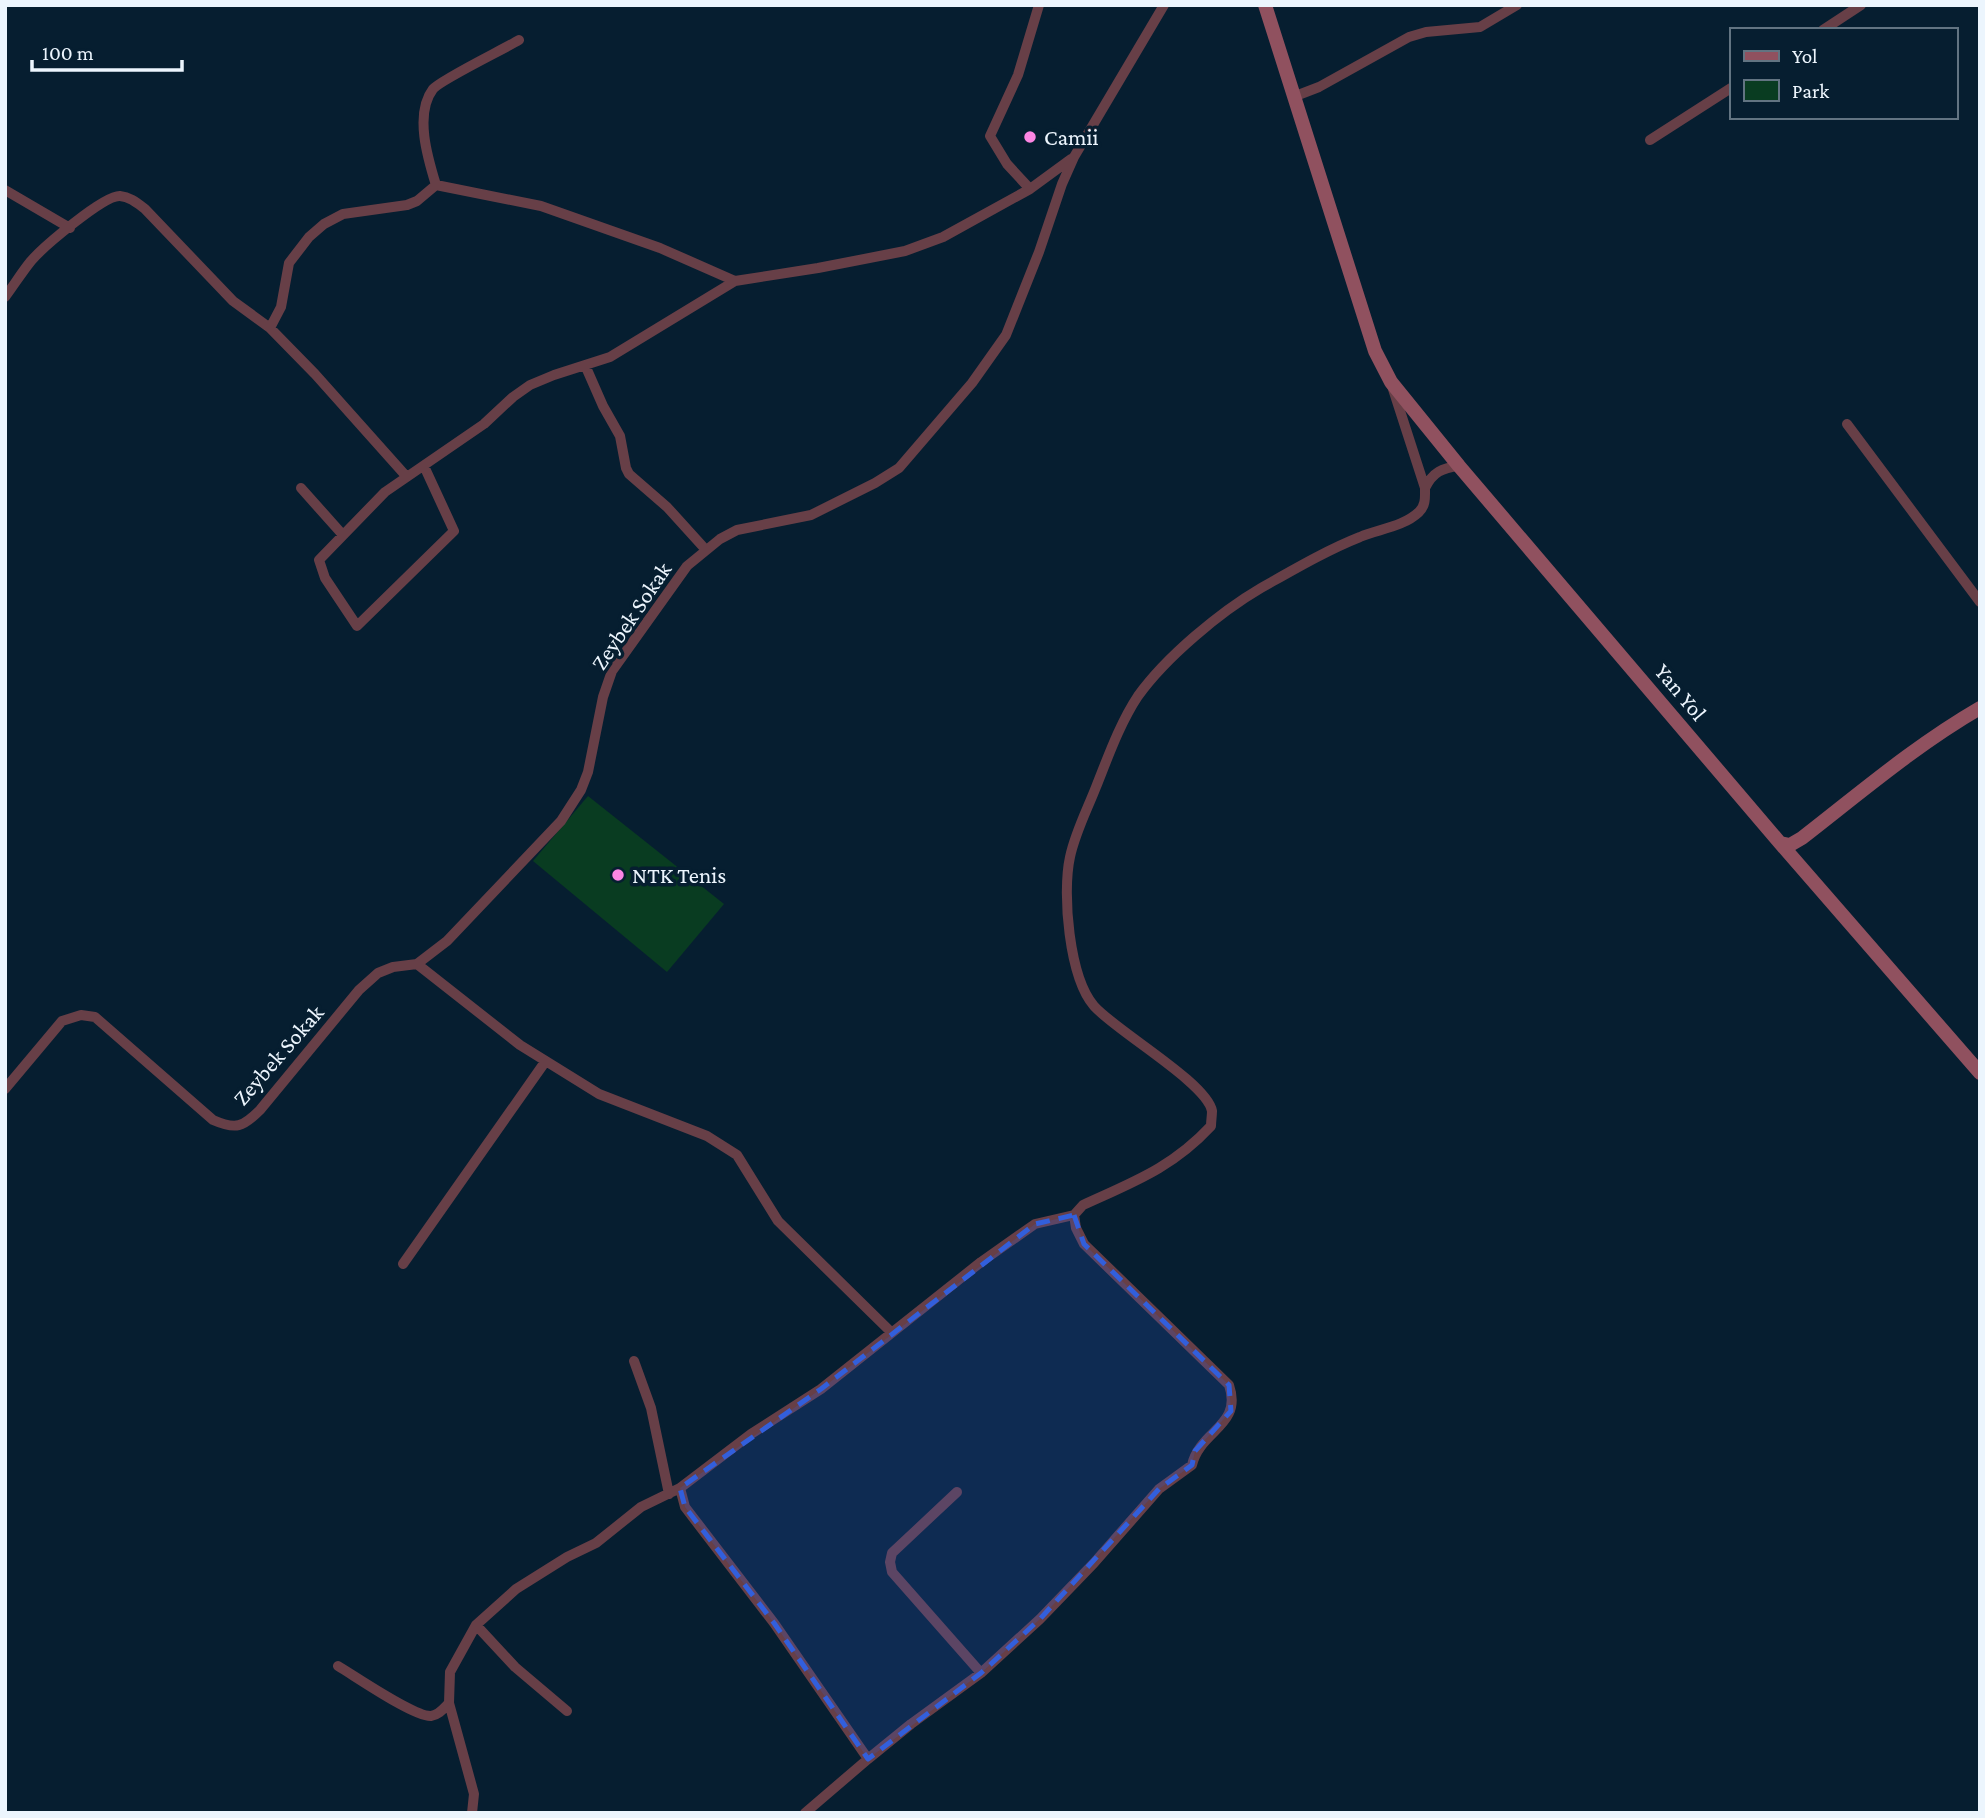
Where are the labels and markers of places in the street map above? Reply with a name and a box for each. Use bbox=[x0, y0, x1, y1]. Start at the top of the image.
place label: Camii bbox=[1044, 124, 1099, 150]
marker: Camii bbox=[1022, 129, 1038, 145]
place label: NTK Tenis bbox=[632, 862, 726, 888]
marker: NTK Tenis bbox=[610, 867, 626, 883]

